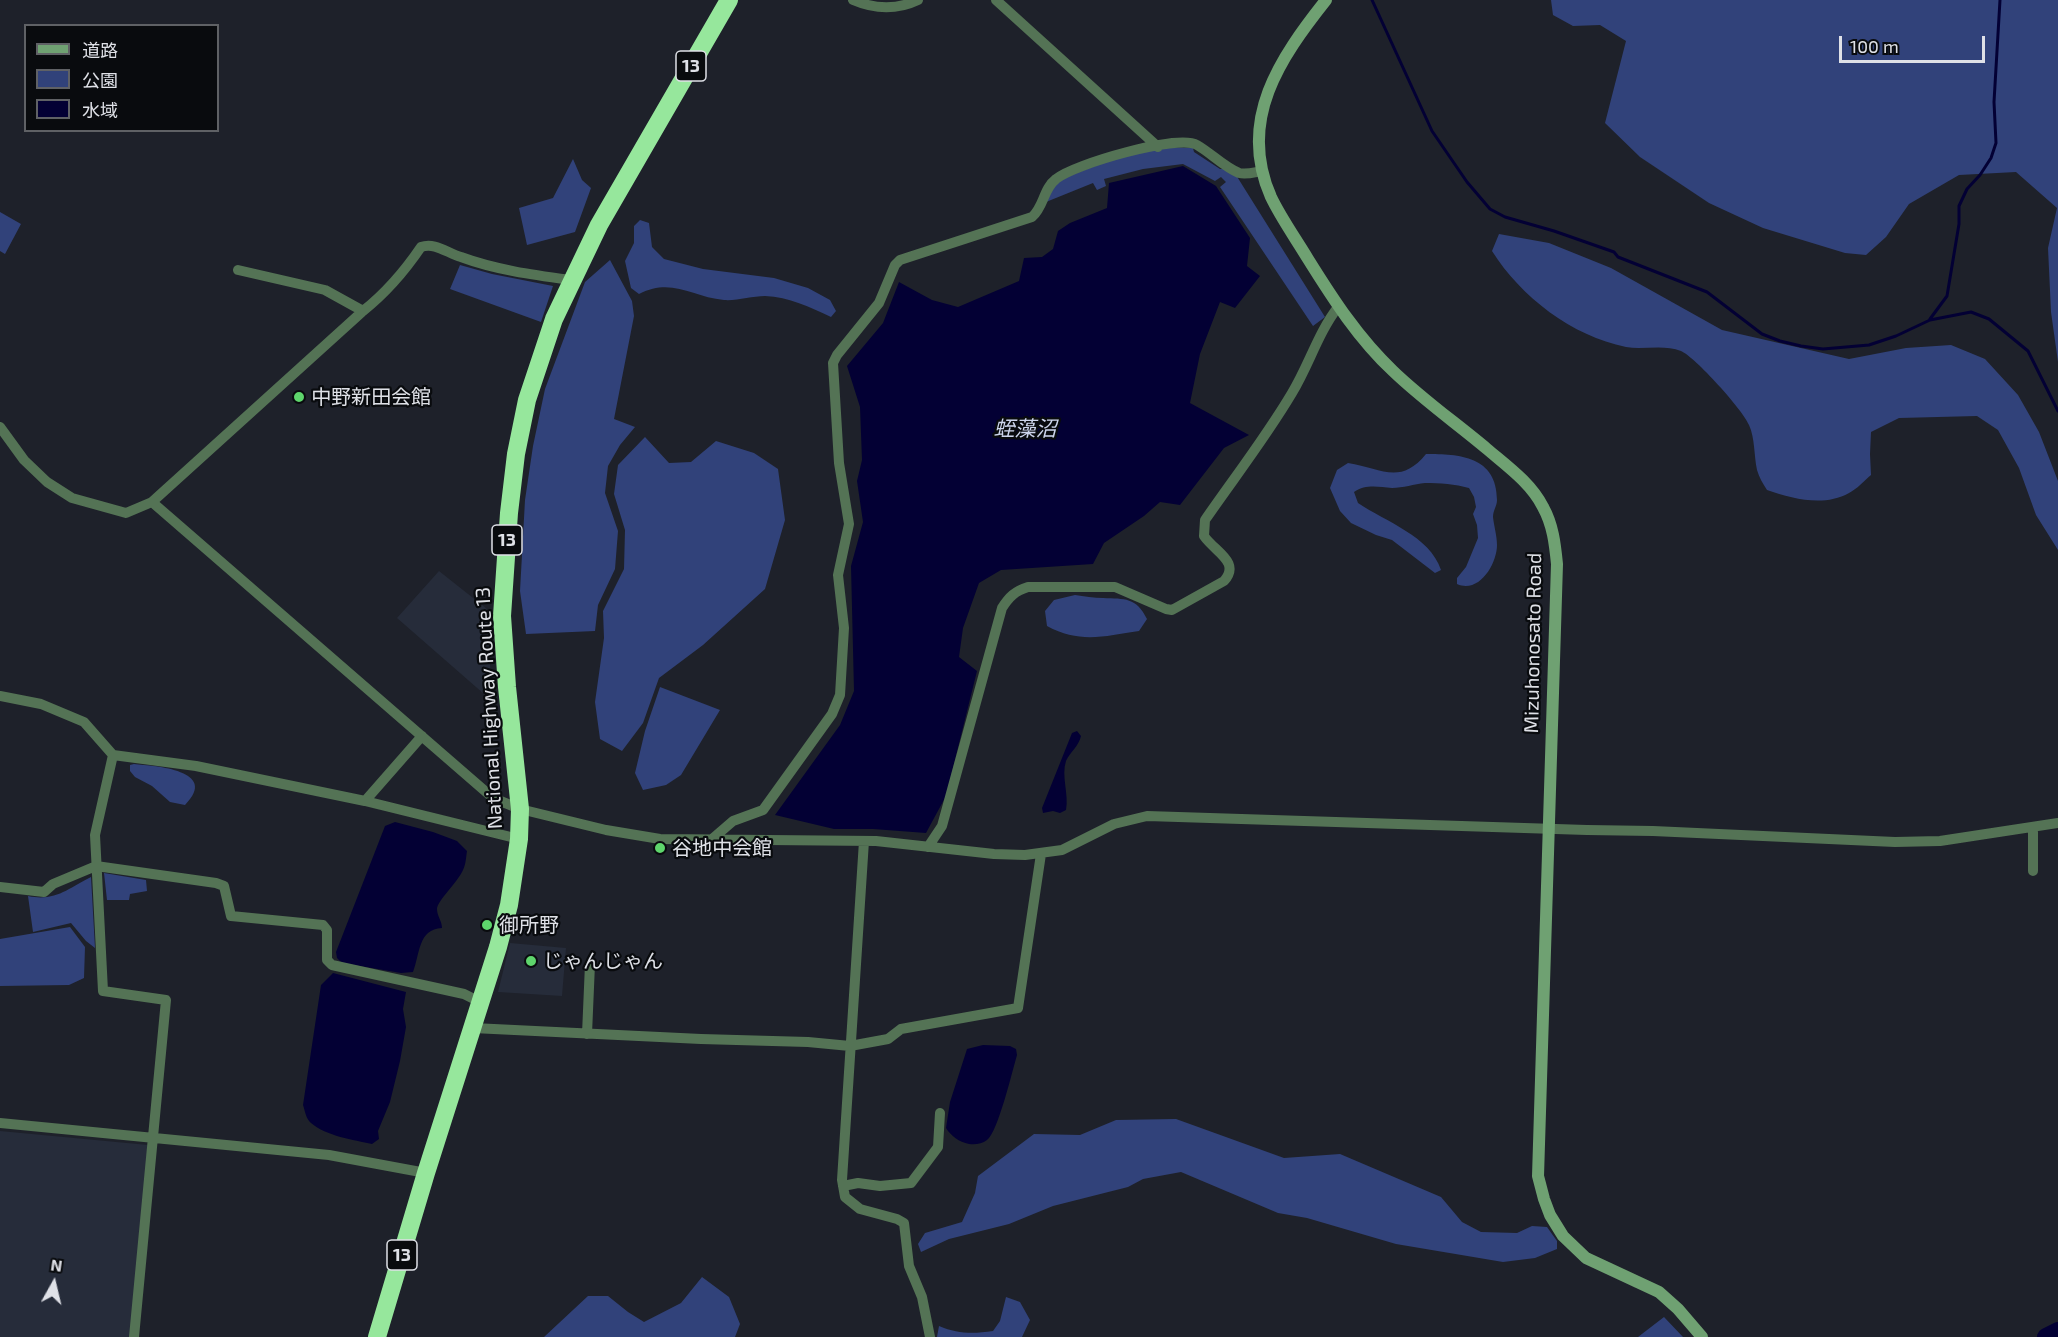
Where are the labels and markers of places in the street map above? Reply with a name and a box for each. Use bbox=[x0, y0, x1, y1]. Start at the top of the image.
place label: 中野新田会館 bbox=[311, 385, 431, 409]
marker: 中野新田会館 bbox=[292, 390, 306, 404]
place label: 谷地中会館 bbox=[672, 836, 772, 860]
marker: 谷地中会館 bbox=[653, 841, 667, 855]
place label: 御所野 bbox=[499, 913, 559, 937]
marker: 御所野 bbox=[480, 918, 494, 932]
place label: じゃんじゃん bbox=[543, 949, 663, 973]
marker: じゃんじゃん bbox=[524, 954, 538, 968]

